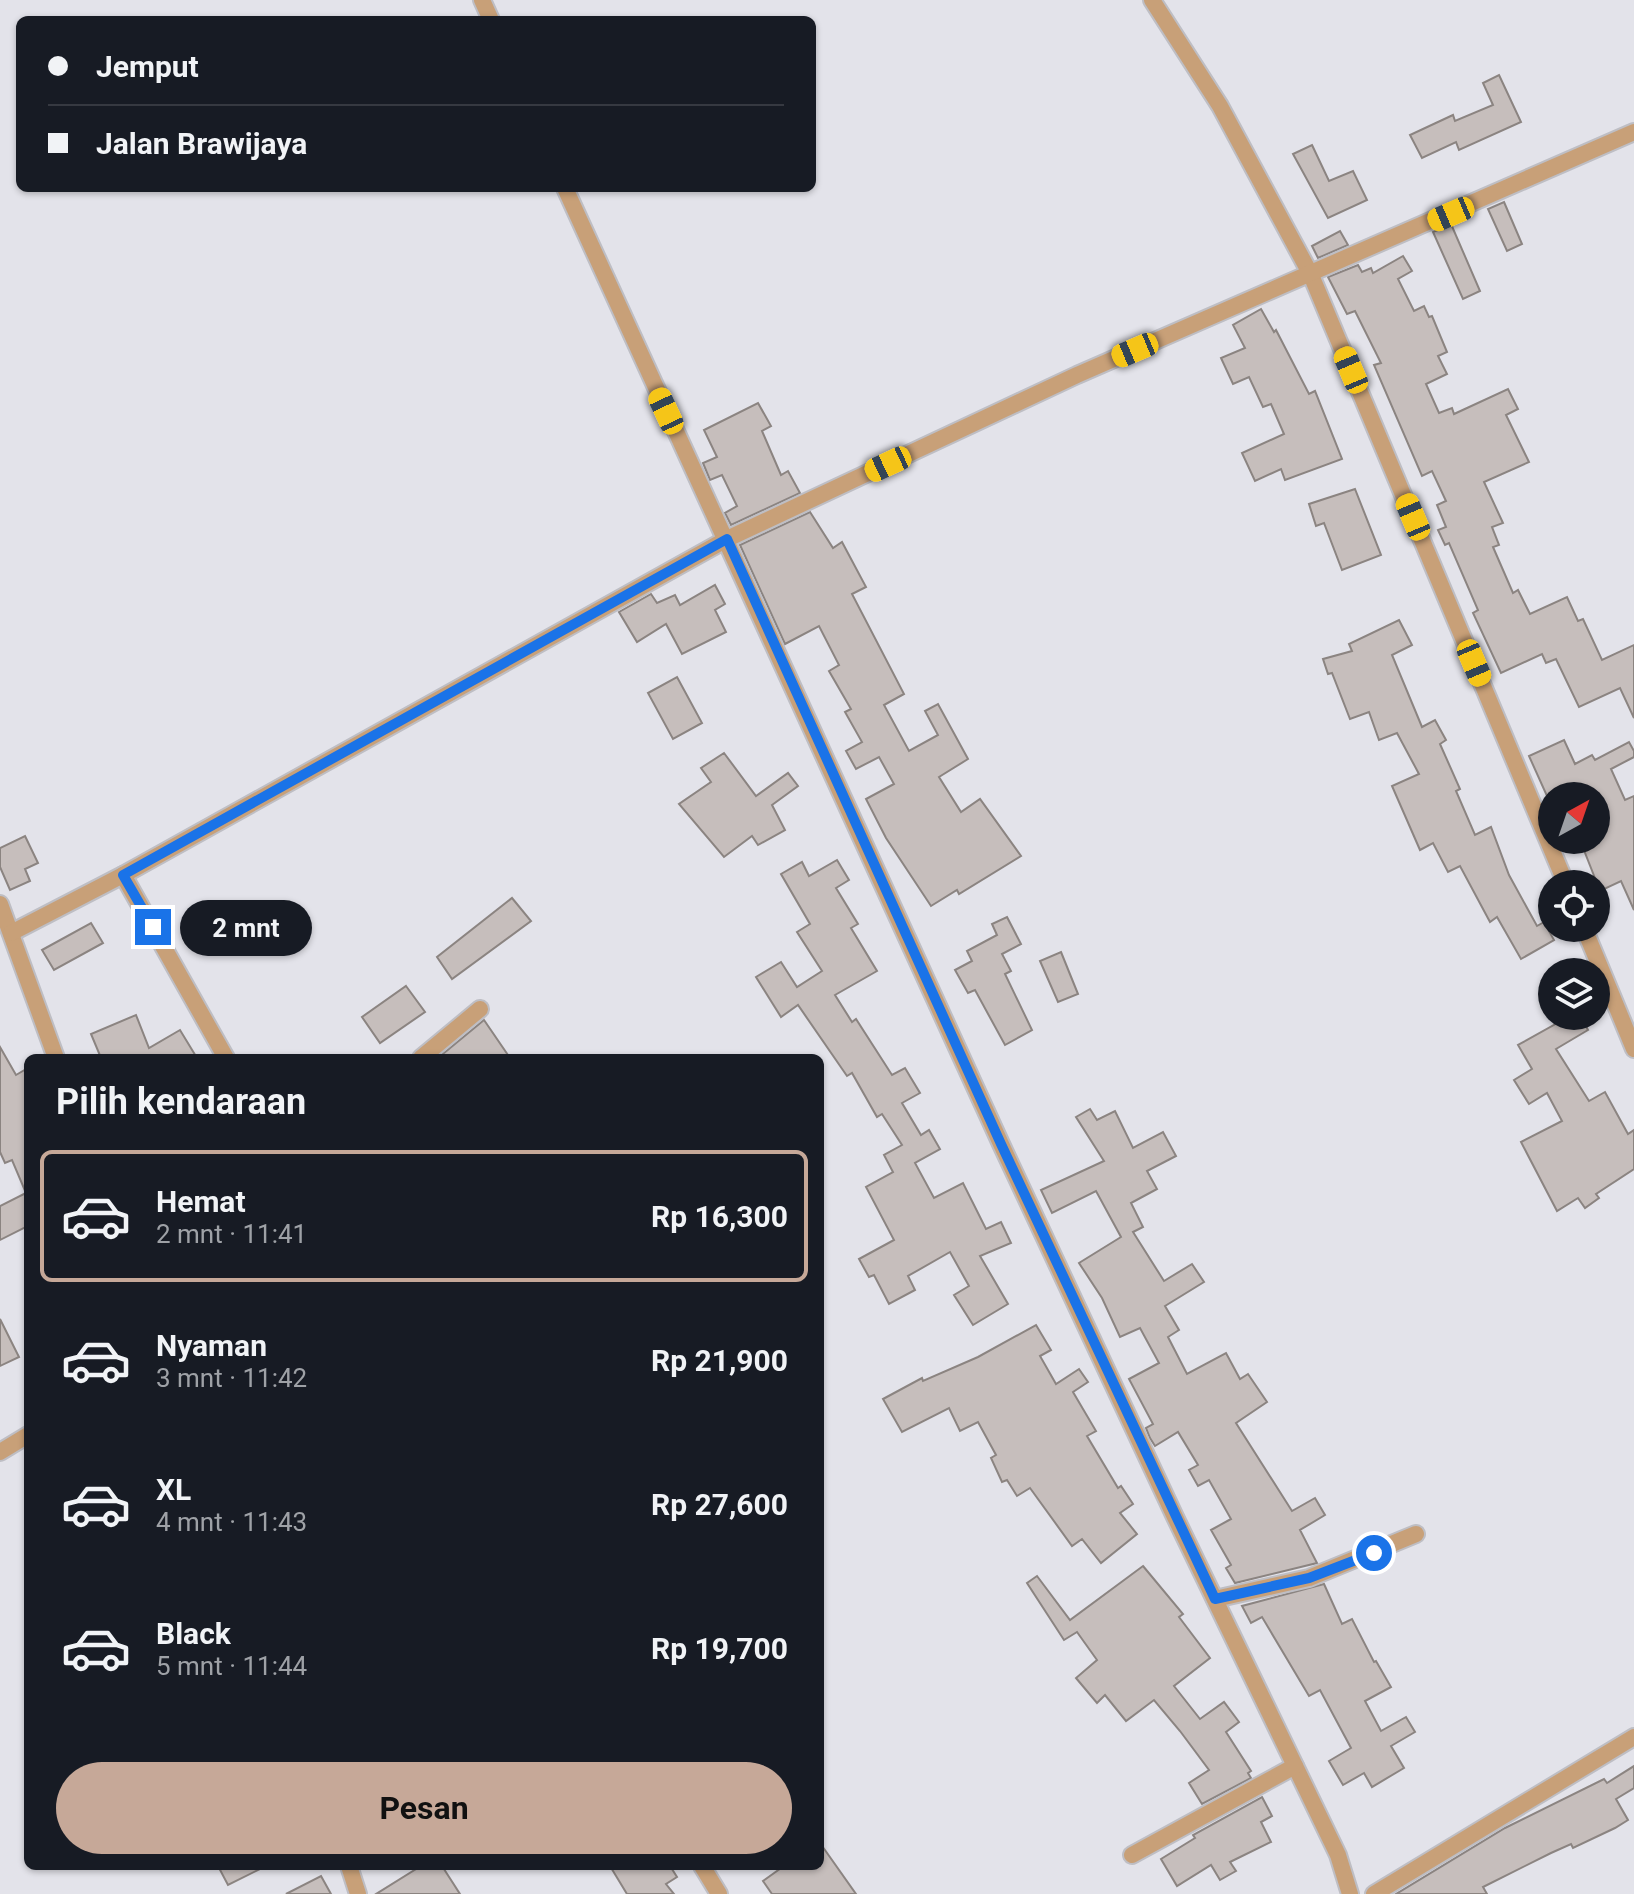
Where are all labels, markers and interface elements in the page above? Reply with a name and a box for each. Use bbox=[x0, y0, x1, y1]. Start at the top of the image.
text: Jemput bbox=[96, 49, 199, 84]
text: Jalan Brawijaya bbox=[96, 126, 307, 161]
car bbox=[1424, 194, 1478, 234]
car bbox=[1108, 330, 1162, 370]
car bbox=[1331, 343, 1371, 397]
car bbox=[645, 384, 687, 438]
car bbox=[861, 443, 915, 485]
car bbox=[1393, 490, 1433, 544]
car bbox=[1454, 636, 1494, 690]
north arrow bbox=[1538, 782, 1610, 854]
map controls bbox=[1538, 782, 1610, 1030]
button: locate bbox=[1538, 870, 1610, 942]
callout: 2 mnt bbox=[181, 899, 313, 955]
route end bbox=[135, 909, 171, 945]
text: 2 mnt bbox=[212, 913, 280, 943]
button: layers bbox=[1538, 958, 1610, 1030]
text: Pilih kendaraan bbox=[56, 1081, 306, 1123]
icon: car bbox=[60, 1180, 132, 1252]
text: Hemat bbox=[156, 1184, 246, 1219]
text: Rp 16,300 bbox=[651, 1199, 788, 1234]
text: 2 mnt · 11:41 bbox=[156, 1219, 307, 1249]
icon: car bbox=[60, 1324, 132, 1396]
text: Nyaman bbox=[156, 1328, 267, 1363]
text: Rp 21,900 bbox=[651, 1343, 788, 1378]
text: 3 mnt · 11:42 bbox=[156, 1363, 307, 1393]
icon: car bbox=[60, 1468, 132, 1540]
text: XL bbox=[156, 1472, 191, 1507]
text: Rp 27,600 bbox=[651, 1487, 788, 1522]
text: 4 mnt · 11:43 bbox=[156, 1507, 307, 1537]
route start bbox=[1356, 1535, 1392, 1571]
icon: car bbox=[60, 1612, 132, 1684]
text: Black bbox=[156, 1616, 231, 1651]
text: Rp 19,700 bbox=[651, 1631, 788, 1666]
text: 5 mnt · 11:44 bbox=[156, 1651, 307, 1681]
button: Pesan bbox=[56, 1762, 792, 1854]

